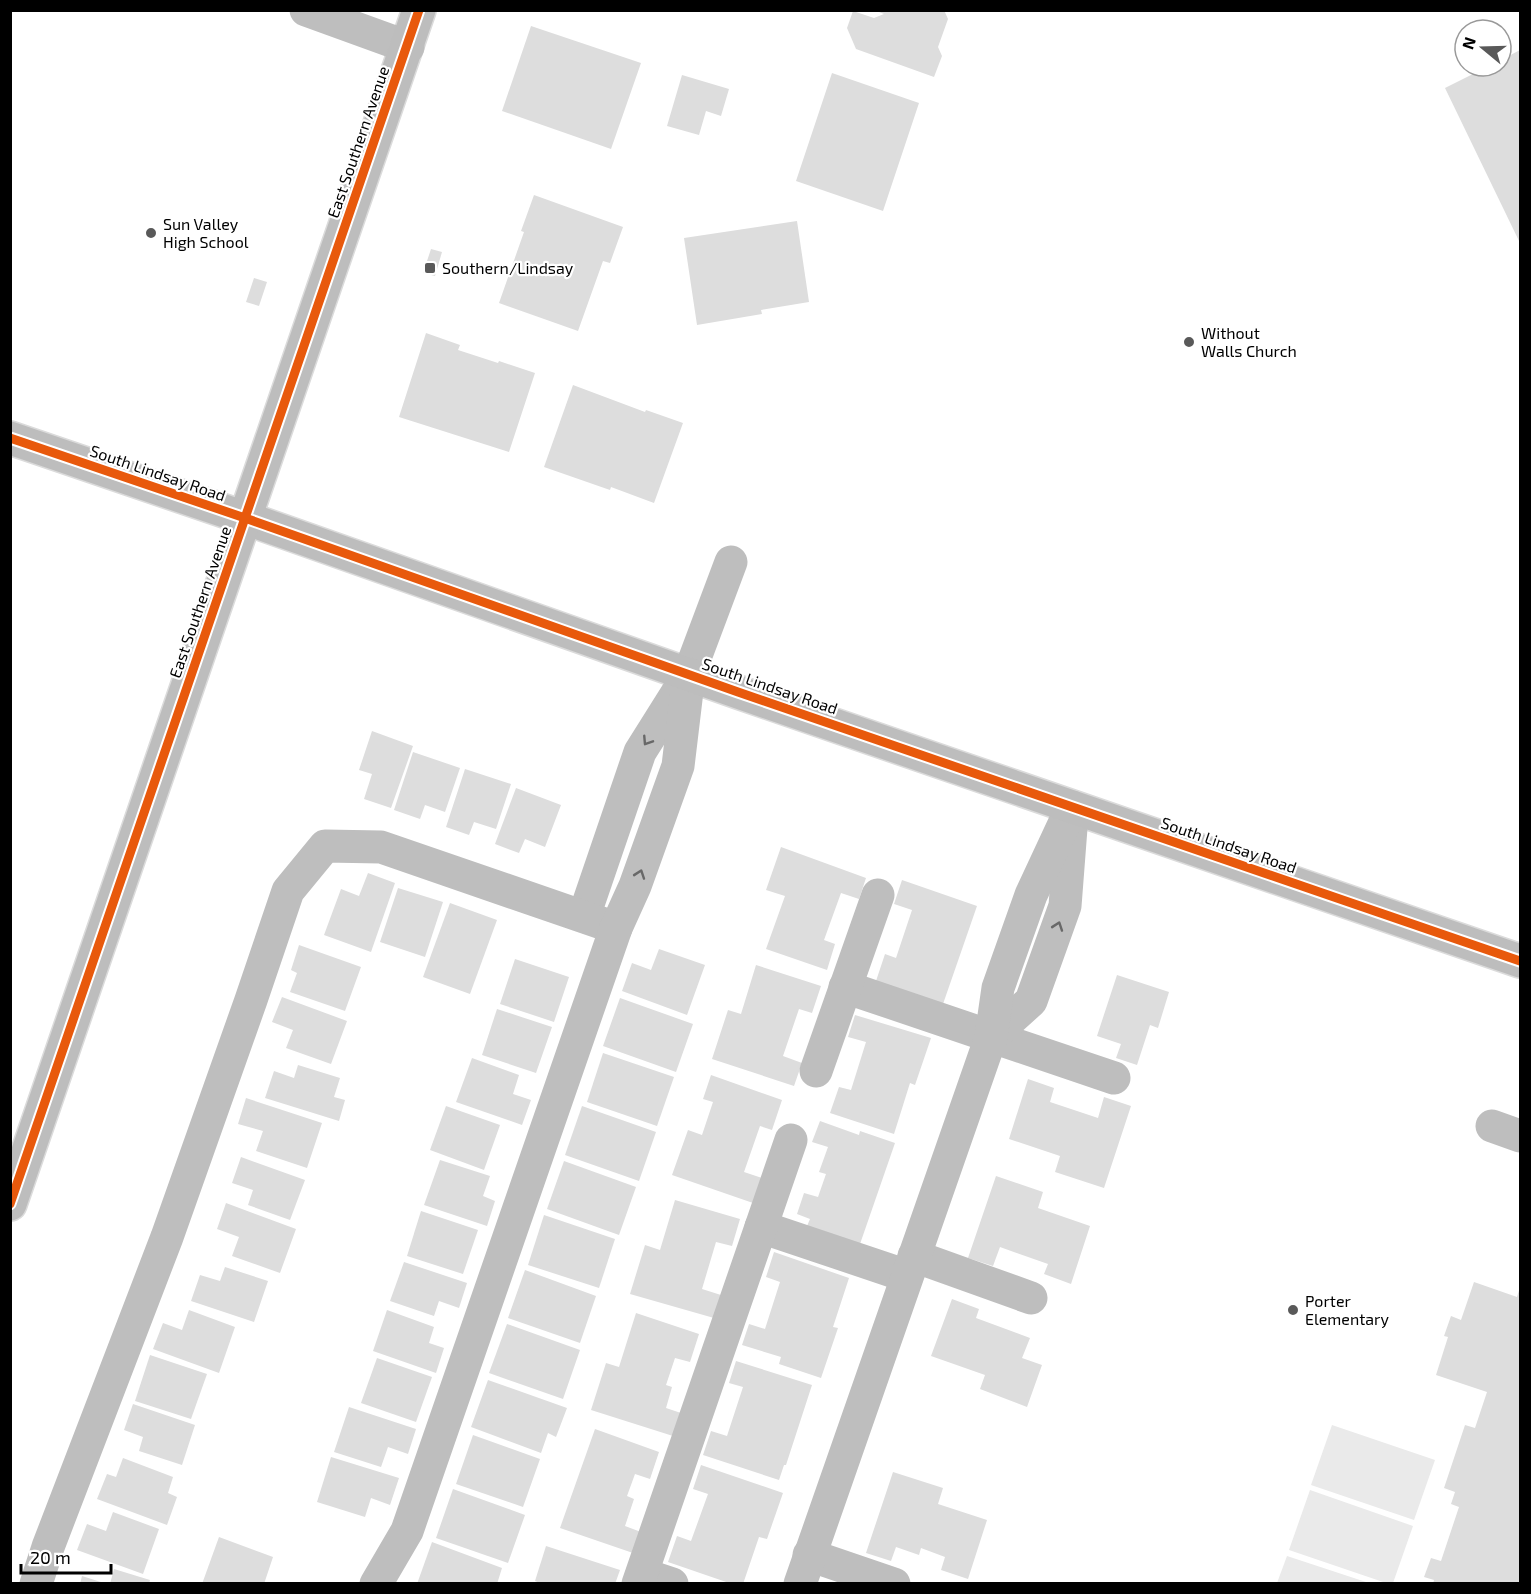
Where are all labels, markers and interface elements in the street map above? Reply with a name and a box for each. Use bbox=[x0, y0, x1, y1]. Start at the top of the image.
north arrow bbox=[1453, 18, 1513, 78]
text: N bbox=[1457, 34, 1479, 52]
street label: East Southern Avenue bbox=[323, 63, 392, 220]
place label: Sun Valley High School bbox=[163, 214, 249, 251]
marker: Sun Valley High School bbox=[144, 226, 158, 240]
place label: Southern/Lindsay bbox=[442, 258, 574, 277]
marker: Southern/Lindsay bbox=[423, 261, 437, 275]
place label: Without Walls Church bbox=[1201, 323, 1297, 360]
marker: Without Walls Church bbox=[1182, 335, 1196, 349]
street label: South Lindsay Road bbox=[88, 440, 229, 505]
street label: East Southern Avenue bbox=[165, 523, 234, 680]
street label: South Lindsay Road bbox=[700, 653, 841, 718]
one-way arrow bbox=[643, 735, 654, 746]
street label: South Lindsay Road bbox=[1159, 812, 1300, 877]
one-way arrow bbox=[632, 869, 645, 880]
one-way arrow bbox=[1050, 921, 1063, 932]
place label: Porter Elementary bbox=[1305, 1291, 1390, 1328]
marker: Porter Elementary bbox=[1286, 1303, 1300, 1317]
scale bar bbox=[21, 1537, 111, 1575]
text: 20 m bbox=[30, 1546, 71, 1568]

